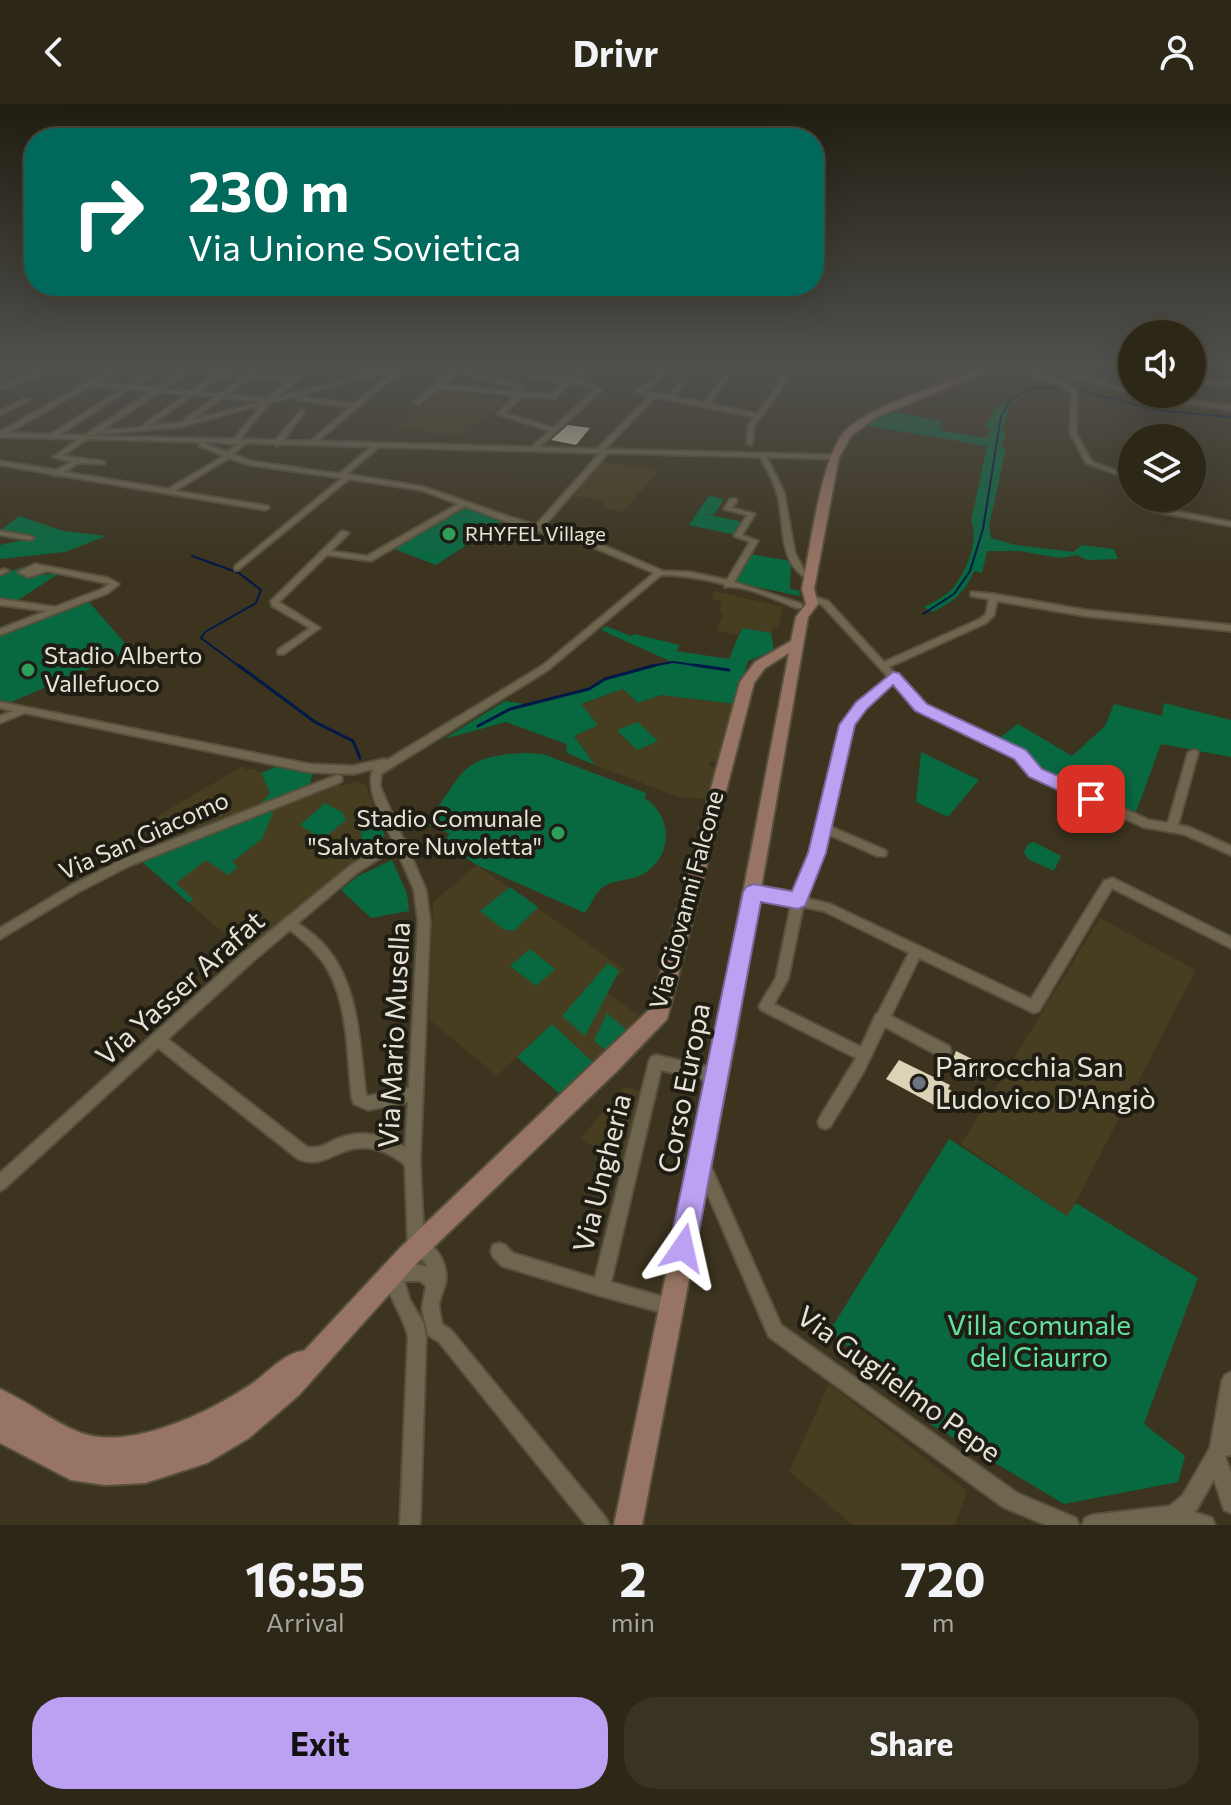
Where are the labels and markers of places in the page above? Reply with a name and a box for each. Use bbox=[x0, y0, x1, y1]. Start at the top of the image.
place label: RHYFEL Village bbox=[465, 521, 606, 545]
marker: RHYFEL Village bbox=[440, 525, 458, 543]
place label: Stadio Alberto Vallefuoco bbox=[44, 640, 202, 697]
marker: Stadio Alberto Vallefuoco bbox=[19, 661, 37, 679]
pin bbox=[1057, 765, 1125, 833]
place label: Stadio Comunale "Salvatore Nuvoletta" bbox=[308, 803, 542, 860]
marker: Stadio Comunale "Salvatore Nuvoletta" bbox=[549, 824, 567, 842]
place label: Parrocchia San Ludovico D'Angiò bbox=[935, 1049, 1156, 1115]
marker: Parrocchia San Ludovico D'Angiò bbox=[910, 1074, 928, 1092]

